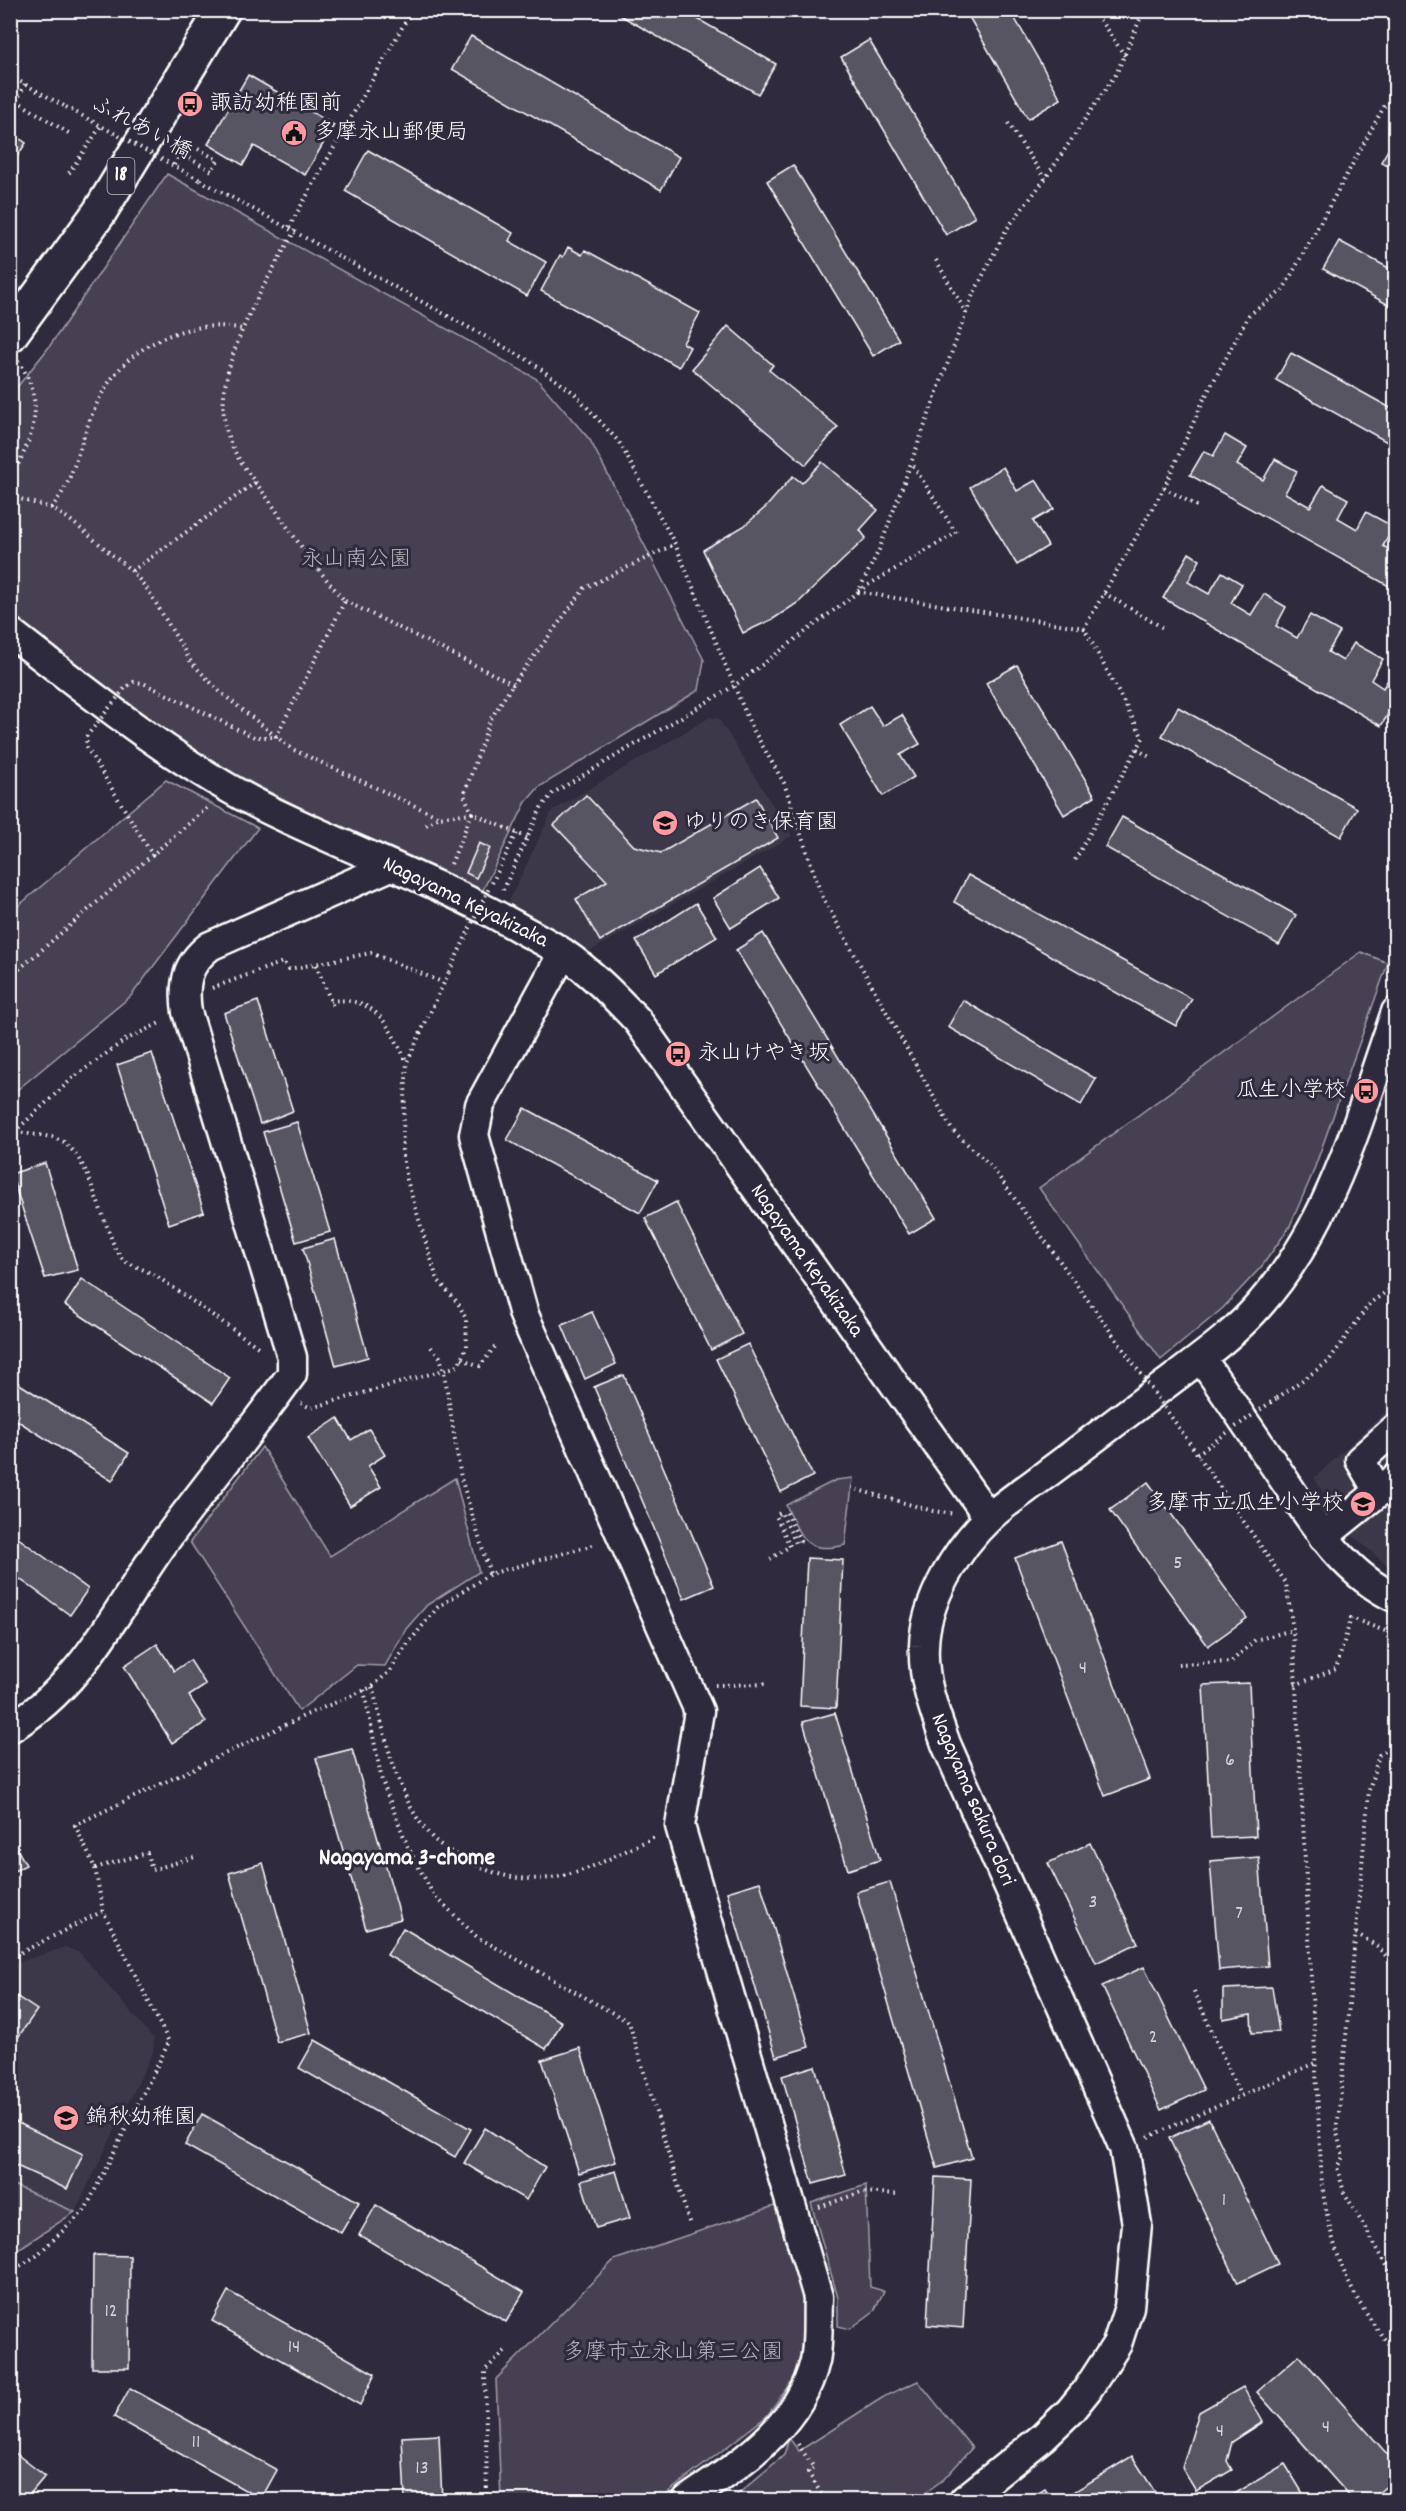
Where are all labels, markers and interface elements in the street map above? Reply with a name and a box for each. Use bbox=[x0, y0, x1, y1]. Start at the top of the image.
street label: ふれあい橋 bbox=[85, 89, 197, 169]
bus stop icon: 諏訪幼稚園前 bbox=[175, 89, 205, 119]
place label: 諏訪幼稚園前 bbox=[210, 89, 342, 120]
public building icon: 多摩永山郵便局 bbox=[279, 118, 309, 148]
place label: 多摩永山郵便局 bbox=[314, 118, 468, 149]
road number: 18 bbox=[108, 158, 134, 194]
park label: 永山南公園 bbox=[301, 545, 411, 576]
school or university icon: ゆりのき保育園 bbox=[650, 808, 680, 838]
place label: ゆりのき保育園 bbox=[684, 808, 838, 839]
street label: Nagayama Keyakizaka bbox=[377, 849, 554, 957]
bus stop icon: 永山けやき坂 bbox=[663, 1039, 693, 1069]
place label: 永山けやき坂 bbox=[698, 1039, 830, 1070]
place label: 瓜生小学校 bbox=[1236, 1076, 1346, 1107]
bus stop icon: 瓜生小学校 bbox=[1351, 1076, 1381, 1106]
street label: Nagayama Keyakizaka bbox=[741, 1178, 871, 1345]
place label: 多摩市立瓜生小学校 bbox=[1146, 1489, 1344, 1520]
school or university icon: 多摩市立瓜生小学校 bbox=[1348, 1489, 1378, 1519]
house number: 5 bbox=[1173, 1550, 1183, 1578]
house number: 4 bbox=[1079, 1655, 1087, 1683]
street label: Nagayama sakura dori bbox=[922, 1709, 1022, 1891]
house number: 6 bbox=[1225, 1747, 1235, 1775]
district label: Nagayama 3-chome bbox=[319, 1842, 496, 1876]
house number: 3 bbox=[1089, 1889, 1097, 1917]
house number: 7 bbox=[1235, 1900, 1243, 1928]
house number: 2 bbox=[1149, 2024, 1157, 2052]
school or university icon: 錦秋幼稚園 bbox=[51, 2103, 81, 2133]
place label: 錦秋幼稚園 bbox=[86, 2103, 196, 2134]
house number: 1 bbox=[1222, 2187, 1226, 2215]
house number: 12 bbox=[104, 2298, 118, 2326]
house number: 14 bbox=[288, 2334, 300, 2362]
park label: 多摩市立永山第三公園 bbox=[563, 2338, 783, 2369]
house number: 4 bbox=[1322, 2414, 1330, 2442]
house number: 4 bbox=[1216, 2418, 1224, 2446]
house number: 11 bbox=[192, 2429, 200, 2457]
house number: 13 bbox=[415, 2455, 429, 2483]

